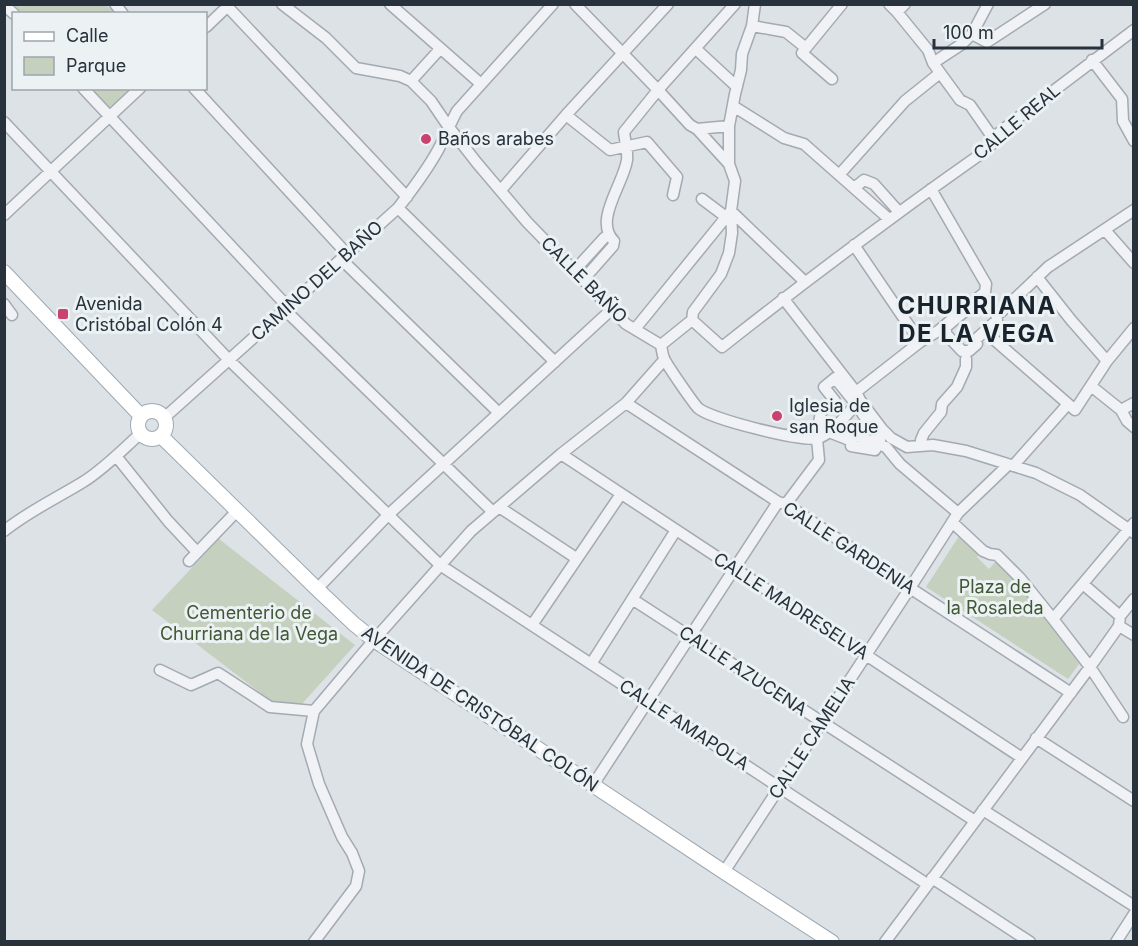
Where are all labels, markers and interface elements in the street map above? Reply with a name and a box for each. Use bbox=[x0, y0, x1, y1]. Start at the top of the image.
legend bbox=[12, 12, 207, 90]
scale bar bbox=[934, 12, 1102, 50]
text: 100 m bbox=[943, 22, 994, 43]
text: Calle bbox=[66, 25, 108, 46]
text: Parque bbox=[66, 55, 126, 76]
street label: CALLE REAL bbox=[969, 79, 1064, 164]
place label: Baños arabes bbox=[438, 128, 554, 149]
marker: Baños arabes bbox=[419, 132, 433, 146]
street label: CAMINO DEL BAÑO bbox=[246, 215, 387, 345]
street label: CALLE BAÑO bbox=[537, 232, 632, 327]
district label: CHURRIANA DE LA VEGA bbox=[897, 291, 1057, 348]
place label: Avenida Cristóbal Colón 4 bbox=[75, 293, 223, 335]
marker: Avenida Cristóbal Colón 4 bbox=[56, 307, 70, 321]
place label: Iglesia de san Roque bbox=[789, 395, 879, 437]
marker: Iglesia de san Roque bbox=[770, 409, 784, 423]
street label: CALLE GARDENIA bbox=[779, 497, 919, 598]
street label: CALLE MADRESELVA bbox=[710, 548, 873, 664]
park label: Plaza de la Rosaleda bbox=[946, 576, 1044, 618]
park label: Cementerio de Churriana de la Vega bbox=[160, 602, 338, 644]
street label: AVENIDA DE CRISTÓBAL COLÓN bbox=[358, 621, 603, 796]
street label: CALLE AZUCENA bbox=[675, 621, 811, 720]
street label: CALLE CAMELIA bbox=[764, 673, 859, 803]
street label: CALLE AMAPOLA bbox=[615, 675, 753, 774]

